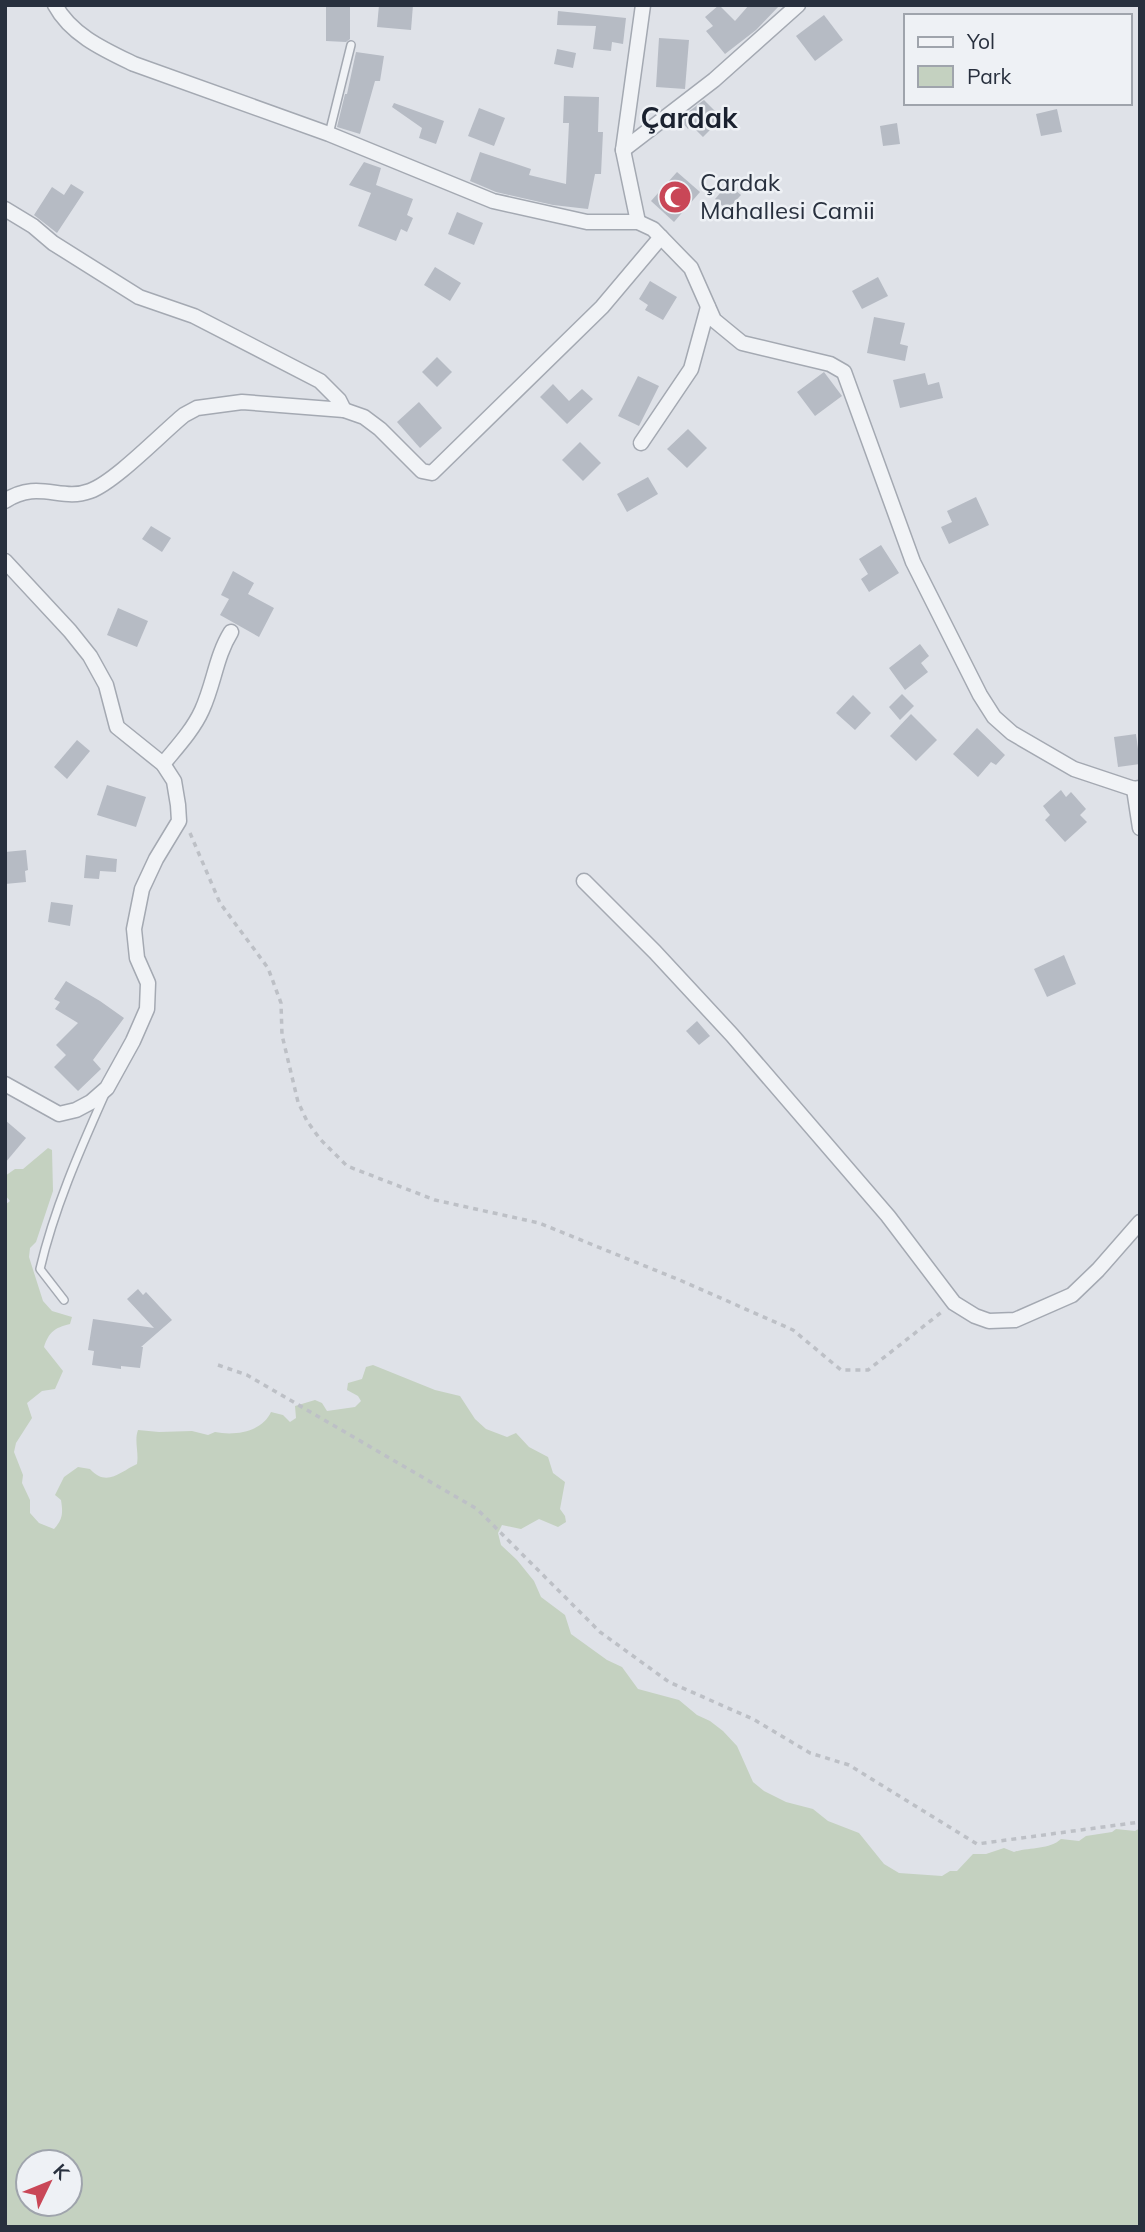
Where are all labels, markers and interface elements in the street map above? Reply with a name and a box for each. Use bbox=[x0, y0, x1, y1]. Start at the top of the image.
legend bbox=[904, 14, 1131, 105]
text: Yol bbox=[966, 28, 995, 54]
text: Park bbox=[967, 63, 1011, 89]
district label: Çardak bbox=[641, 100, 738, 135]
place label: Çardak Mahallesi Camii bbox=[700, 167, 875, 225]
mosque icon: Çardak Mahallesi Camii bbox=[656, 178, 694, 216]
north arrow bbox=[14, 2148, 84, 2218]
text: K bbox=[48, 2159, 75, 2185]

